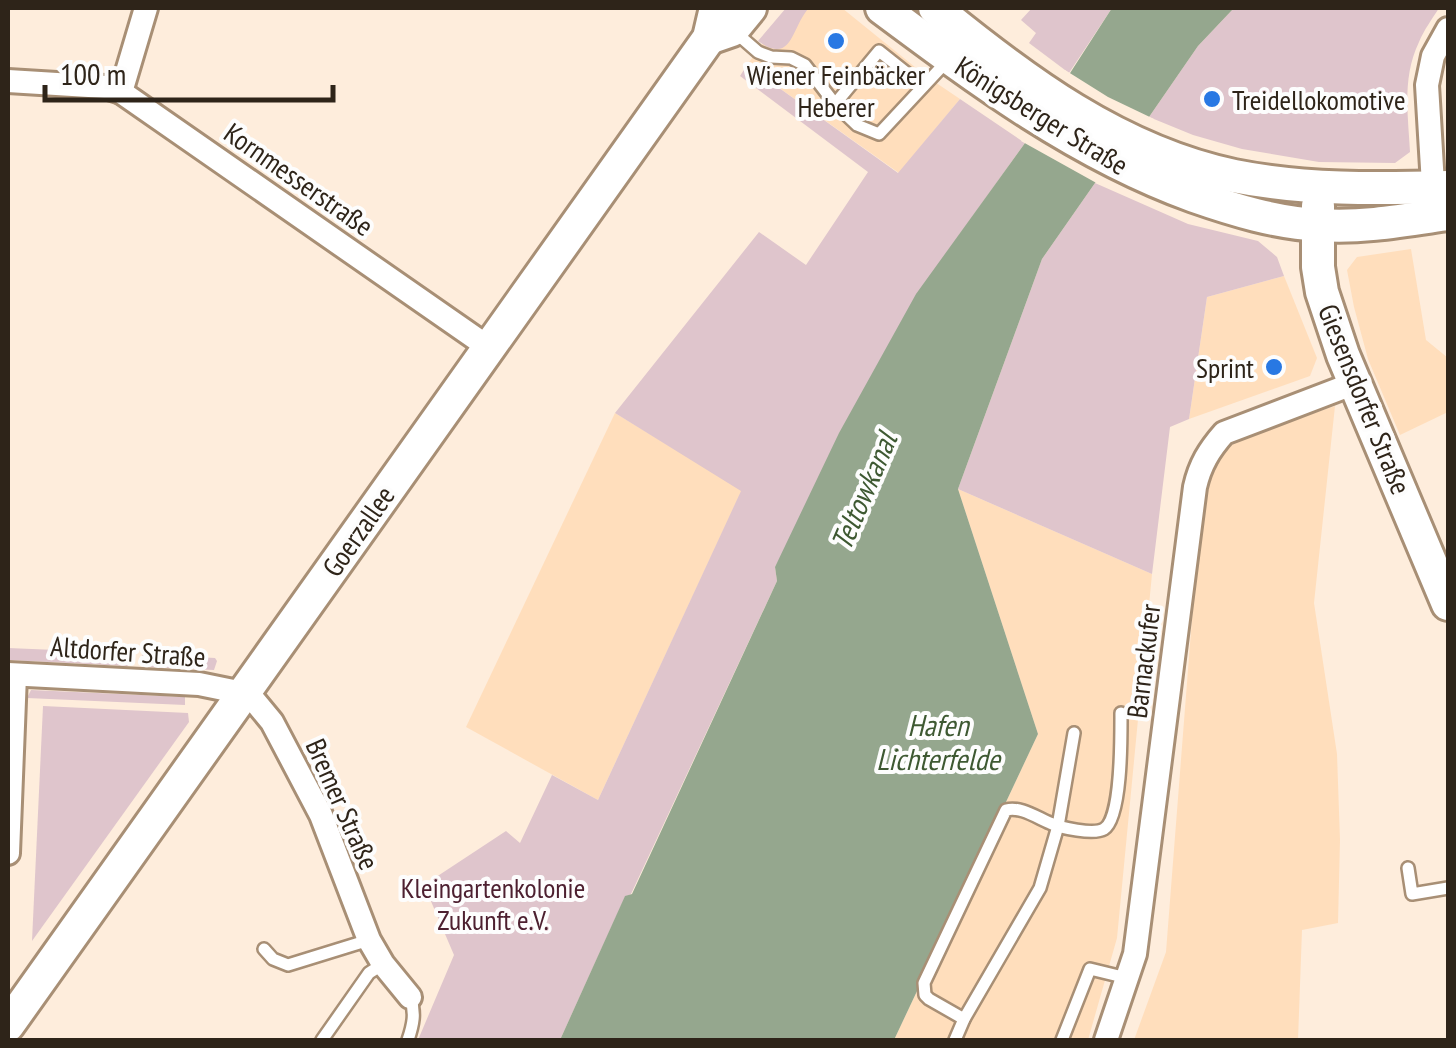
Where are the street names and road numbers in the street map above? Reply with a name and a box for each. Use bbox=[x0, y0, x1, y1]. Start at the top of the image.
street label: Königsberger Straße bbox=[949, 47, 1135, 183]
street label: Kornmesserstraße bbox=[217, 114, 381, 244]
street label: Giesensdorfer Straße bbox=[1310, 298, 1420, 500]
street label: Goerzallee bbox=[313, 478, 403, 584]
street label: Barnackufer bbox=[1118, 601, 1168, 720]
street label: Altdorfer Straße bbox=[49, 627, 207, 675]
street label: Bremer Straße bbox=[298, 733, 388, 875]

